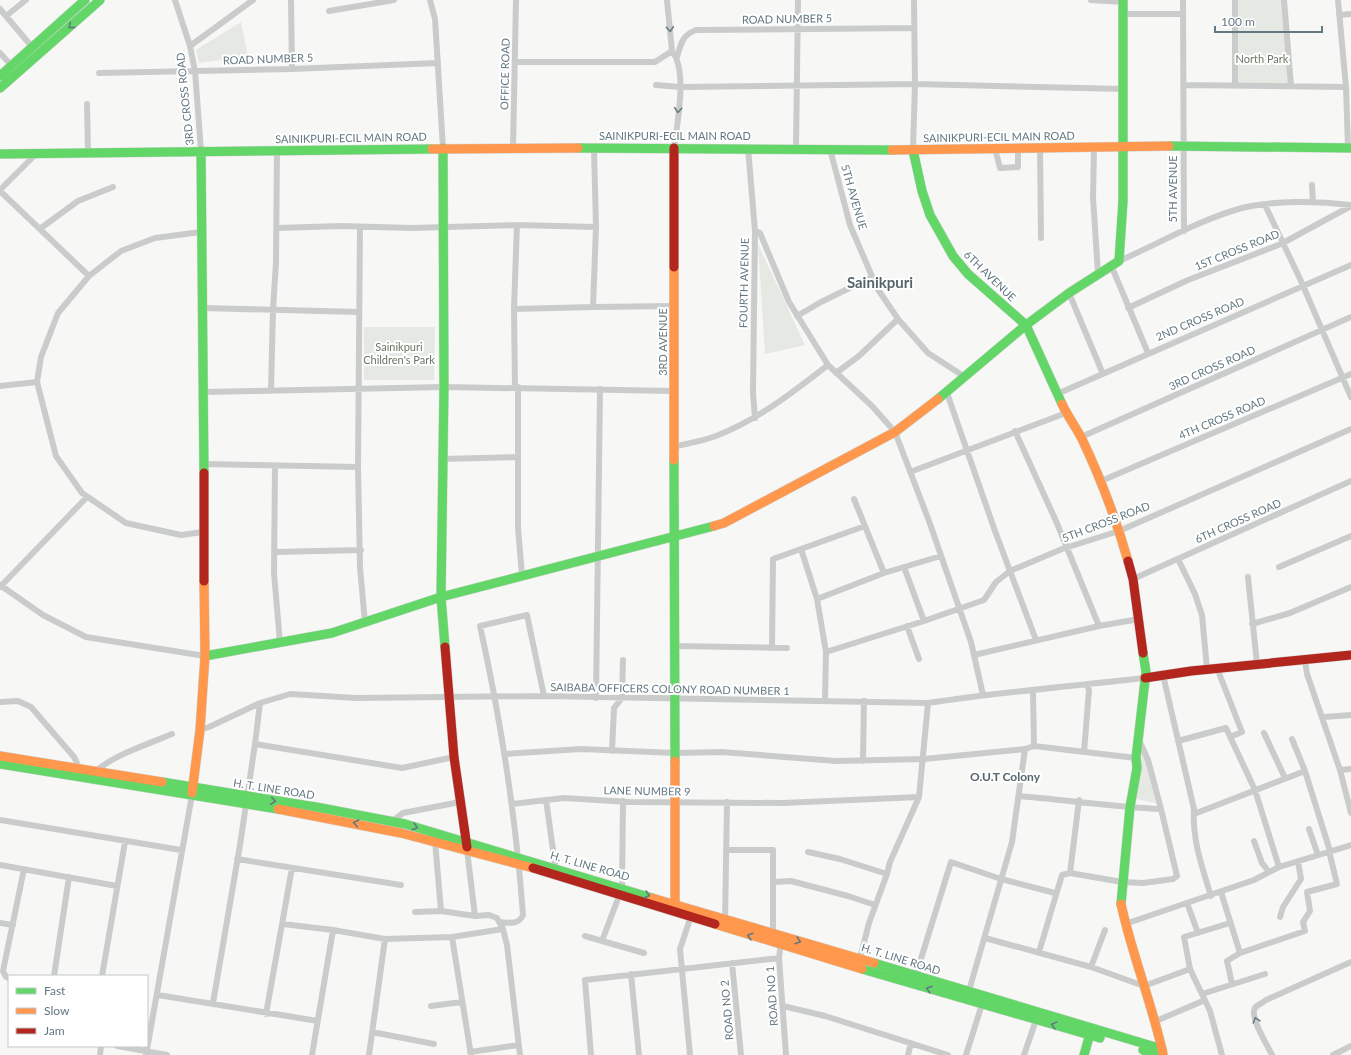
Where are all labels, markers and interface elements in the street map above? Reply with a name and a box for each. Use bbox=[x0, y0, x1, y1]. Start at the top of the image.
scale bar bbox=[1215, 8, 1322, 34]
street label: ROAD NUMBER 5 bbox=[742, 11, 832, 26]
text: 100 m bbox=[1221, 14, 1255, 29]
one-way arrow bbox=[68, 21, 76, 28]
one-way arrow bbox=[665, 26, 674, 32]
street label: OFFICE ROAD bbox=[497, 38, 512, 110]
street label: ROAD NUMBER 5 bbox=[223, 50, 313, 67]
street label: 3RD CROSS ROAD bbox=[173, 52, 196, 146]
park label: North Park bbox=[1236, 52, 1289, 65]
one-way arrow bbox=[674, 107, 683, 113]
street label: SAINIKPURI-ECIL MAIN ROAD bbox=[599, 129, 751, 142]
street label: SAINIKPURI-ECIL MAIN ROAD bbox=[923, 129, 1075, 144]
street label: SAINIKPURI-ECIL MAIN ROAD bbox=[275, 130, 427, 145]
street label: 5TH AVENUE bbox=[1166, 155, 1179, 223]
street label: 5TH AVENUE bbox=[839, 163, 870, 231]
street label: 1ST CROSS ROAD bbox=[1193, 227, 1281, 272]
street label: FOURTH AVENUE bbox=[736, 238, 751, 328]
street label: 6TH AVENUE bbox=[962, 248, 1019, 304]
district label: Sainikpuri bbox=[847, 273, 913, 291]
street label: 2ND CROSS ROAD bbox=[1154, 294, 1246, 343]
street label: 3RD AVENUE bbox=[656, 308, 669, 376]
park label: Sainikpuri Children's Park bbox=[363, 340, 435, 366]
street label: 3RD CROSS ROAD bbox=[1166, 343, 1257, 392]
street label: 4TH CROSS ROAD bbox=[1176, 393, 1267, 442]
street label: 6TH CROSS ROAD bbox=[1193, 496, 1283, 545]
street label: 5TH CROSS ROAD bbox=[1060, 499, 1152, 544]
street label: SAIBABA OFFICERS COLONY ROAD NUMBER 1 bbox=[550, 680, 790, 697]
district label: O.U.T Colony bbox=[970, 769, 1041, 784]
street label: H. T. LINE ROAD bbox=[232, 776, 316, 801]
street label: LANE NUMBER 9 bbox=[603, 783, 691, 798]
one-way arrow bbox=[270, 796, 276, 805]
one-way arrow bbox=[353, 820, 360, 828]
one-way arrow bbox=[411, 822, 418, 831]
street label: H. T. LINE ROAD bbox=[549, 848, 631, 883]
one-way arrow bbox=[643, 890, 650, 899]
one-way arrow bbox=[747, 932, 754, 941]
one-way arrow bbox=[794, 936, 801, 945]
street label: H. T. LINE ROAD bbox=[860, 940, 942, 977]
street label: ROAD NO 1 bbox=[763, 965, 780, 1027]
legend bbox=[8, 975, 148, 1047]
street label: ROAD NO 2 bbox=[717, 979, 736, 1041]
text: Fast bbox=[44, 983, 66, 998]
one-way arrow bbox=[925, 985, 932, 994]
text: Slow bbox=[44, 1003, 70, 1018]
one-way arrow bbox=[1252, 1017, 1260, 1024]
one-way arrow bbox=[1050, 1021, 1057, 1030]
text: Jam bbox=[44, 1023, 65, 1038]

